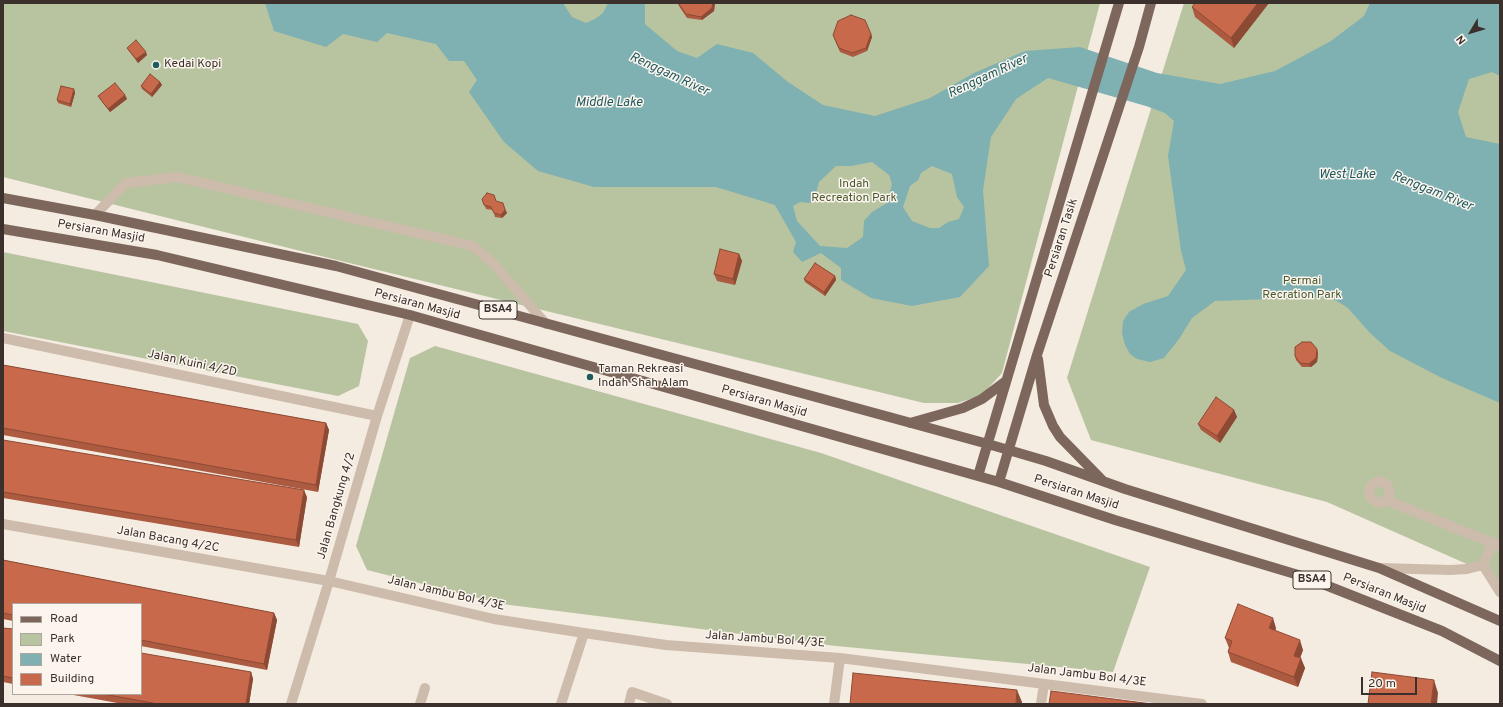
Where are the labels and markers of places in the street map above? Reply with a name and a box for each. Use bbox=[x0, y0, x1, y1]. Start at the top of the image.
place label: Kedai Kopi bbox=[164, 58, 221, 72]
marker: Kedai Kopi bbox=[151, 60, 161, 70]
place label: Taman Rekreasi Indah Shah Alam bbox=[598, 363, 689, 391]
marker: Taman Rekreasi Indah Shah Alam bbox=[585, 372, 595, 382]

